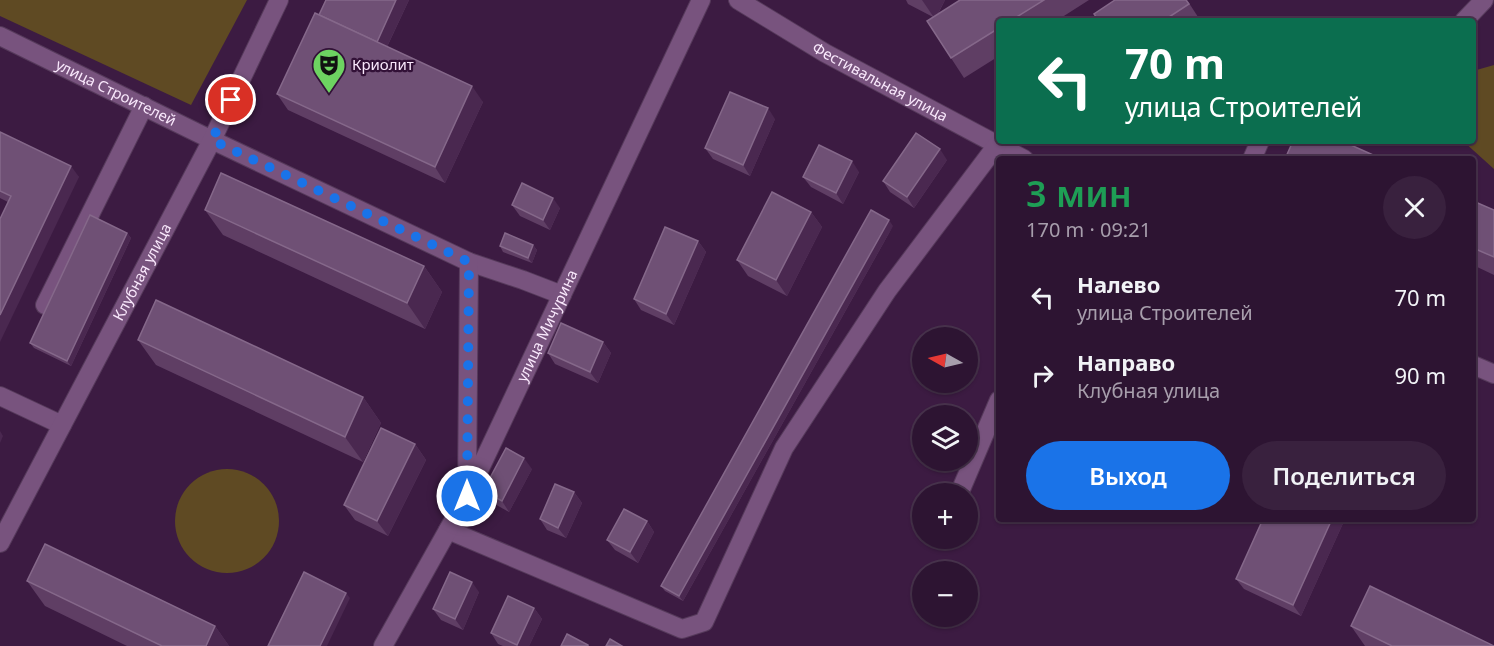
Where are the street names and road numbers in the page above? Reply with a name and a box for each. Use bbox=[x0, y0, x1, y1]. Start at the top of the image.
street label: Фестивальная улица bbox=[809, 37, 952, 126]
street label: улица Строителей bbox=[53, 54, 180, 130]
street label: Клубная улица bbox=[108, 219, 175, 324]
street label: улица Мичурина bbox=[511, 266, 581, 385]

